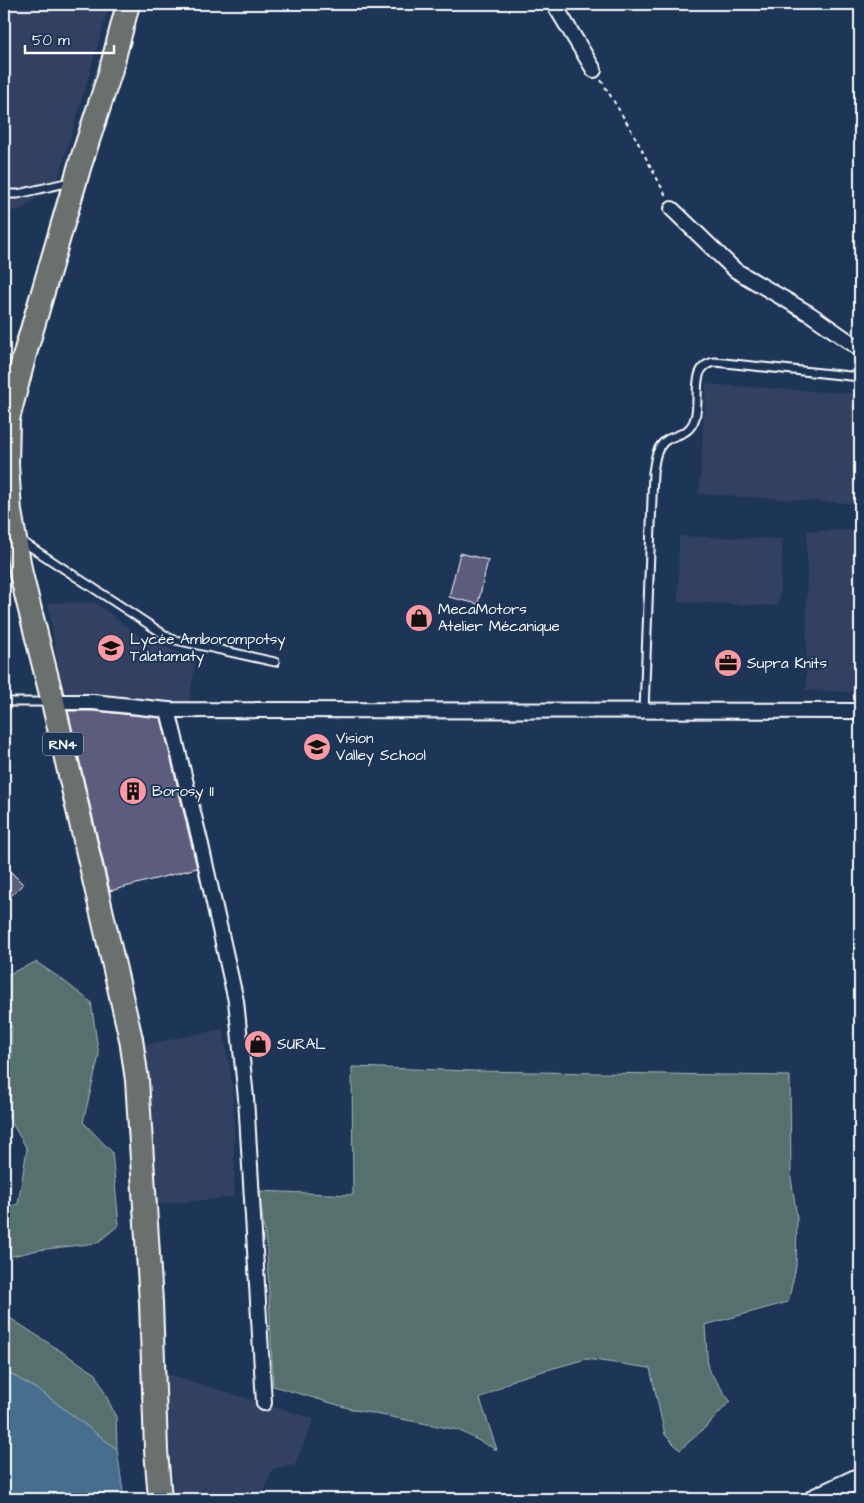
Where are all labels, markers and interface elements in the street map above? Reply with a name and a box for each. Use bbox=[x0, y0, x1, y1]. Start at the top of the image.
scale bar bbox=[25, 22, 114, 54]
text: 50 m bbox=[32, 30, 70, 51]
place label: MecaMotors Atelier Mécanique bbox=[438, 599, 560, 637]
shop icon: MecaMotors Atelier Mécanique bbox=[404, 603, 434, 633]
place label: Lycée Amborompotsy Talatamaty bbox=[130, 629, 286, 668]
school or university icon: Lycée Amborompotsy Talatamaty bbox=[96, 633, 126, 663]
office icon: Supra Knits bbox=[713, 648, 743, 678]
place label: Supra Knits bbox=[747, 653, 827, 674]
place label: Vision Valley School bbox=[336, 728, 426, 767]
road number: RN4 bbox=[43, 732, 83, 756]
school or university icon: Vision Valley School bbox=[302, 732, 332, 762]
building icon: Borosy II bbox=[118, 776, 148, 806]
place label: Borosy II bbox=[152, 781, 214, 803]
shop icon: SURAL bbox=[243, 1029, 273, 1059]
place label: SURAL bbox=[277, 1034, 326, 1055]

